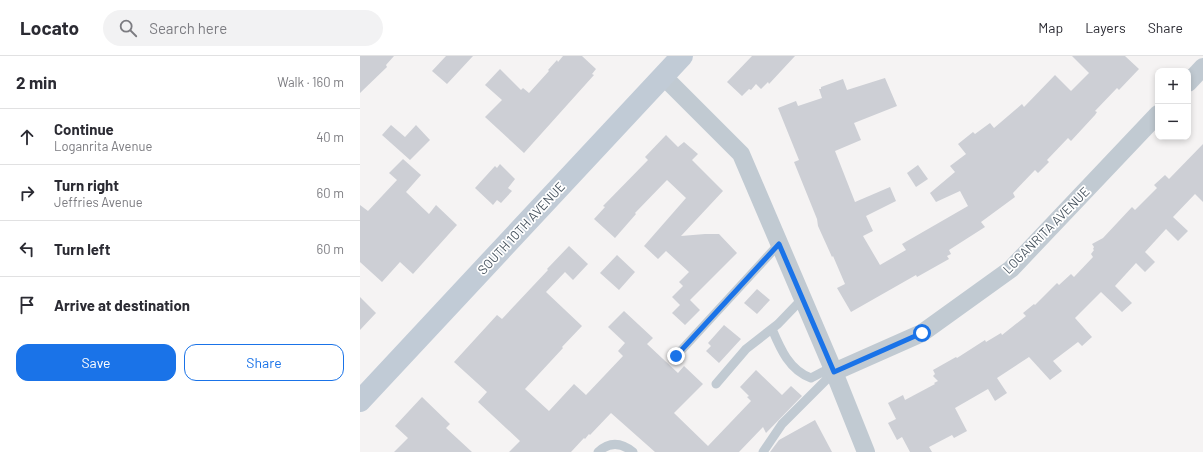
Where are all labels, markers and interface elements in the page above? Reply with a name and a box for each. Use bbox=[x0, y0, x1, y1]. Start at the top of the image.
search box bbox=[103, 10, 383, 46]
text: Locato bbox=[20, 16, 79, 39]
icon: search bbox=[117, 17, 139, 39]
text: Search here bbox=[149, 19, 227, 37]
text: Map bbox=[1038, 19, 1063, 36]
text: Layers bbox=[1085, 19, 1126, 36]
text: Share bbox=[1148, 19, 1183, 36]
map controls bbox=[1155, 68, 1191, 140]
button: + bbox=[1155, 68, 1191, 104]
text: 2 min bbox=[16, 72, 57, 92]
text: Walk · 160 m bbox=[277, 74, 344, 90]
button: − bbox=[1155, 104, 1191, 140]
text: Continue bbox=[54, 120, 114, 138]
icon: ahead bbox=[16, 126, 38, 148]
text: 40 m bbox=[316, 129, 344, 145]
text: Loganrita Avenue bbox=[54, 138, 152, 154]
text: Turn right bbox=[54, 176, 119, 194]
street label: SOUTH 10TH AVENUE bbox=[474, 178, 568, 278]
icon: right bbox=[16, 182, 38, 204]
street label: LOGANRITA AVENUE bbox=[999, 183, 1093, 277]
text: 60 m bbox=[317, 185, 344, 201]
text: Jeffries Avenue bbox=[54, 194, 143, 210]
icon: left bbox=[16, 238, 38, 260]
text: Turn left bbox=[54, 240, 110, 258]
text: 60 m bbox=[317, 241, 344, 257]
icon: arrive bbox=[16, 294, 38, 316]
text: Arrive at destination bbox=[54, 296, 190, 314]
route start bbox=[913, 324, 931, 342]
button: Save bbox=[16, 344, 176, 381]
button: Share bbox=[184, 344, 344, 381]
route end bbox=[667, 347, 685, 365]

